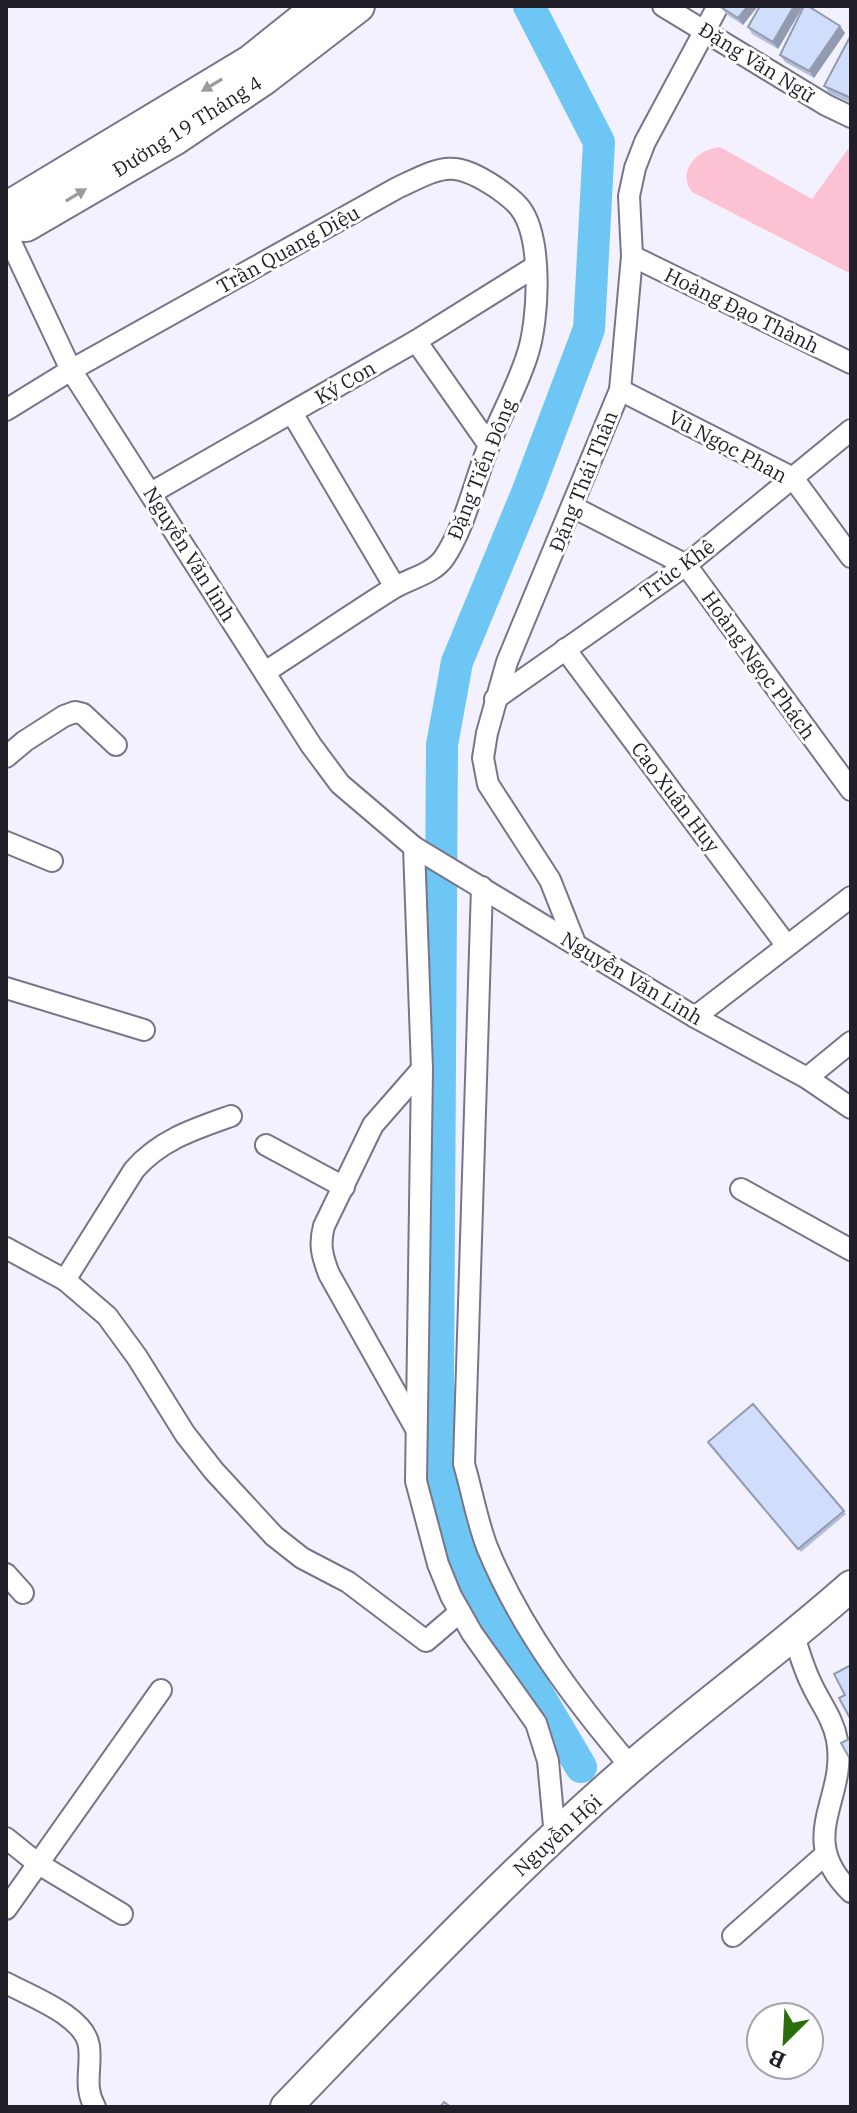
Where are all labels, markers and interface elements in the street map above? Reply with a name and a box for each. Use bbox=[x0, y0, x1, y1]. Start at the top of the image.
street label: Đặng Văn Ngữ bbox=[694, 16, 821, 109]
street label: Đường 19 Tháng 4 bbox=[107, 69, 267, 183]
one-way arrow bbox=[201, 78, 223, 92]
one-way arrow bbox=[65, 189, 87, 203]
street label: Trần Quang Diệu bbox=[212, 199, 364, 299]
street label: Hoàng Đạo Thành bbox=[660, 261, 824, 359]
street label: Ký Con bbox=[310, 354, 380, 410]
street label: Đặng Tiến Đông bbox=[440, 394, 522, 544]
street label: Vũ Ngọc Phan bbox=[664, 403, 792, 489]
street label: Đặng Thái Thân bbox=[542, 406, 624, 556]
street label: Nguyễn Văn linh bbox=[137, 481, 243, 627]
street label: Trúc Khê bbox=[634, 533, 720, 605]
street label: Hoàng Ngọc Phách bbox=[696, 585, 822, 745]
street label: Cao Xuân Huy bbox=[625, 736, 727, 858]
street label: Nguyễn Văn Linh bbox=[556, 925, 708, 1031]
street label: Nguyễn Hội bbox=[507, 1788, 607, 1882]
north arrow bbox=[745, 2001, 825, 2081]
text: B bbox=[764, 2043, 790, 2076]

